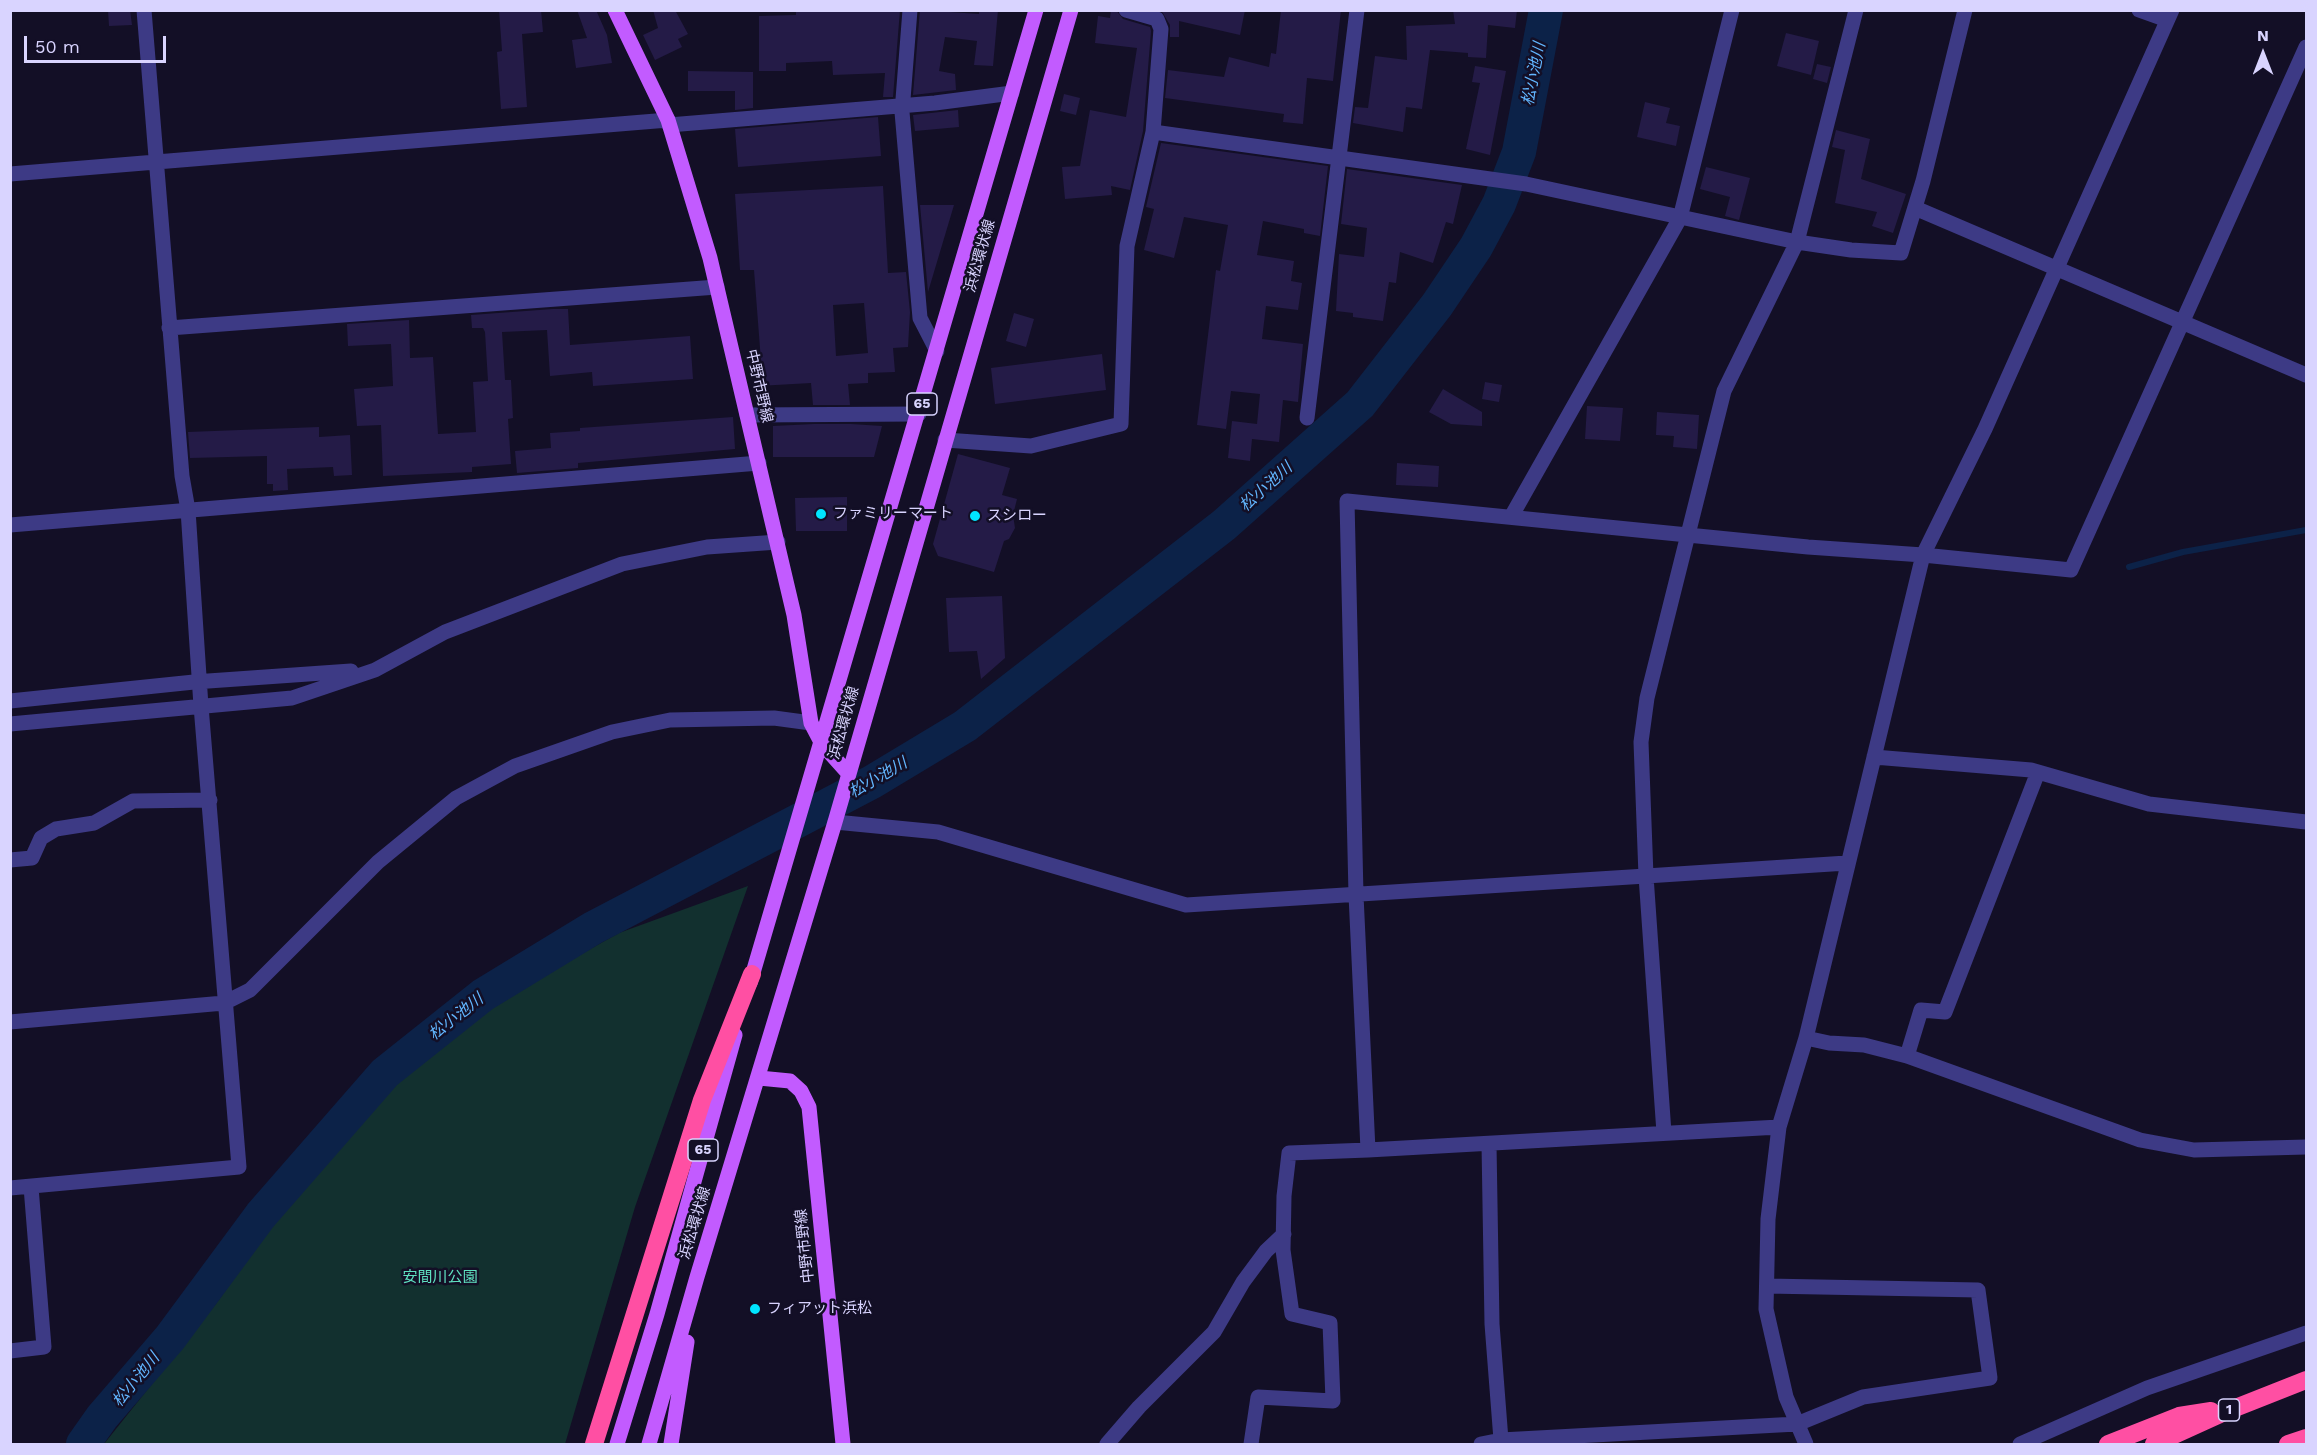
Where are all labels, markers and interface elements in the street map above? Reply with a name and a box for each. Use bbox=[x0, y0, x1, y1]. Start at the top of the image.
scale bar bbox=[27, 24, 170, 62]
north arrow bbox=[2233, 24, 2293, 84]
text: N bbox=[2257, 26, 2269, 45]
text: 50 m bbox=[35, 36, 80, 57]
water label: 松小池川 bbox=[1518, 41, 1550, 107]
street label: 浜松環状線 bbox=[961, 217, 999, 295]
street label: 中野市野線 bbox=[742, 347, 776, 425]
road number: 65 bbox=[907, 393, 937, 415]
water label: 松小池川 bbox=[1236, 458, 1296, 516]
place label: ファミリーマート bbox=[833, 505, 953, 523]
marker: ファミリーマート bbox=[814, 507, 828, 521]
place label: スシロー bbox=[987, 507, 1047, 525]
marker: スシロー bbox=[968, 509, 982, 523]
street label: 浜松環状線 bbox=[825, 684, 863, 762]
water label: 松小池川 bbox=[845, 754, 911, 802]
water label: 松小池川 bbox=[425, 990, 487, 1044]
road number: 65 bbox=[688, 1139, 718, 1161]
street label: 浜松環状線 bbox=[675, 1185, 715, 1261]
street label: 中野市野線 bbox=[792, 1208, 818, 1284]
park label: 安間川公園 bbox=[403, 1269, 477, 1287]
place label: フィアット浜松 bbox=[767, 1300, 872, 1318]
marker: フィアット浜松 bbox=[748, 1302, 762, 1316]
water label: 松小池川 bbox=[108, 1349, 164, 1411]
road number: 1 bbox=[2218, 1399, 2240, 1421]

